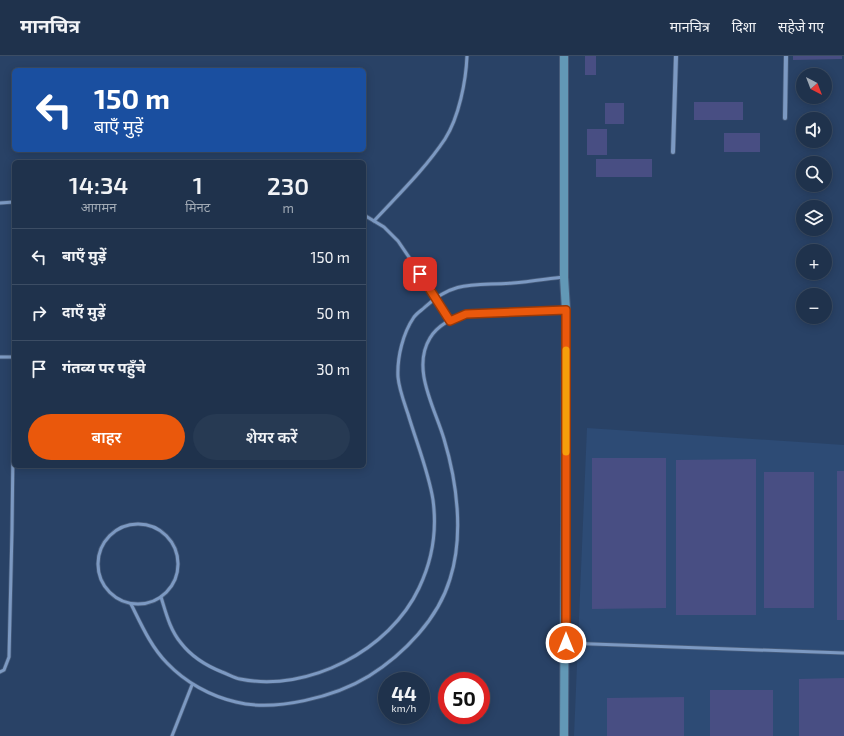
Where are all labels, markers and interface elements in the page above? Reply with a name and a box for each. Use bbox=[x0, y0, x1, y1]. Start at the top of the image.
text: मानचित्र bbox=[20, 14, 80, 37]
text: मानचित्र bbox=[670, 18, 710, 35]
text: दिशा bbox=[732, 18, 756, 35]
text: सहेजे गए bbox=[778, 18, 824, 35]
north arrow bbox=[796, 68, 832, 104]
map controls bbox=[796, 68, 832, 324]
text: 150 m bbox=[94, 81, 170, 115]
icon: left bbox=[28, 84, 80, 136]
button: sound bbox=[796, 112, 832, 148]
text: बाएँ मुड़ें bbox=[94, 115, 143, 137]
button: search bbox=[796, 156, 832, 192]
text: 14:34 bbox=[69, 170, 128, 199]
text: 1 bbox=[193, 170, 203, 199]
text: 230 bbox=[267, 171, 309, 200]
text: आगमन bbox=[81, 199, 116, 215]
text: मिनट bbox=[185, 199, 210, 215]
text: m bbox=[282, 200, 294, 216]
button: layers bbox=[796, 200, 832, 236]
button: + bbox=[796, 244, 832, 280]
icon: left bbox=[28, 246, 50, 268]
text: बाएँ मुड़ें bbox=[62, 246, 106, 264]
text: 150 m bbox=[310, 248, 350, 266]
pin bbox=[403, 257, 437, 291]
icon: arrive bbox=[409, 263, 431, 285]
button: − bbox=[796, 288, 832, 324]
icon: right bbox=[28, 302, 50, 324]
text: दाएँ मुड़ें bbox=[62, 302, 106, 320]
text: 50 m bbox=[316, 304, 350, 322]
icon: arrive bbox=[28, 358, 50, 380]
text: गंतव्य पर पहुँचे bbox=[62, 358, 146, 376]
text: 30 m bbox=[316, 360, 350, 378]
button: बाहर bbox=[28, 414, 185, 460]
button: शेयर करें bbox=[193, 414, 350, 460]
position arrow bbox=[545, 622, 587, 664]
speed limit sign: 50 bbox=[438, 672, 490, 724]
text: 44 bbox=[391, 681, 417, 705]
text: km/h bbox=[392, 702, 416, 714]

